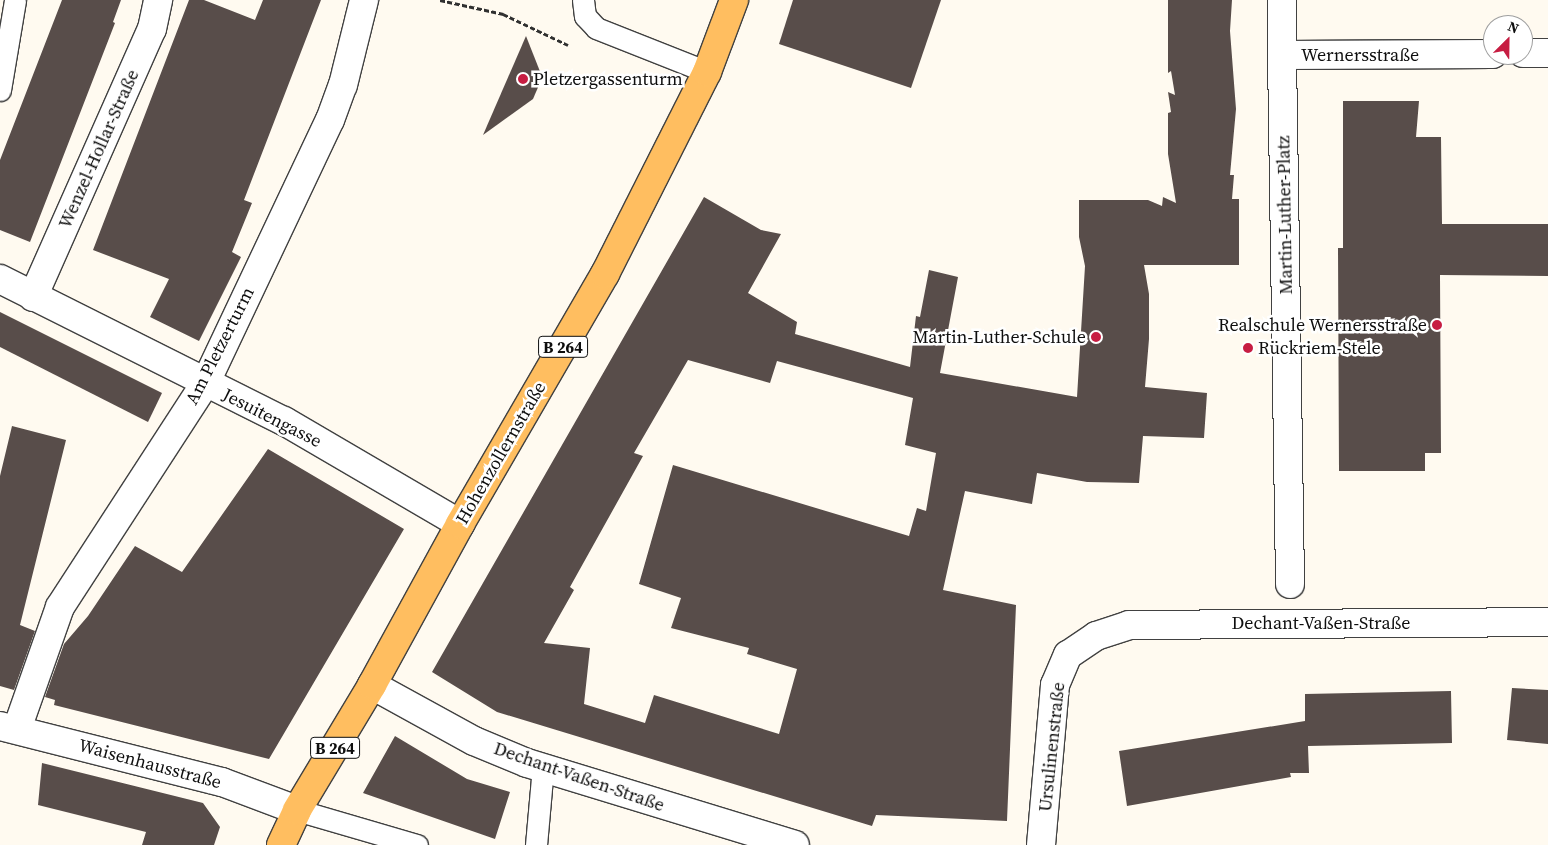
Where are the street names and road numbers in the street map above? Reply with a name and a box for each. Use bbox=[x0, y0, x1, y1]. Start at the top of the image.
street label: Wernersstraße bbox=[1301, 44, 1419, 66]
street label: Wenzel-Hollar-Straße bbox=[54, 66, 144, 232]
street label: Martin-Luther-Platz bbox=[1273, 135, 1297, 295]
street label: Am Pletzerturm bbox=[181, 284, 259, 408]
road number: B 264 bbox=[538, 334, 588, 361]
street label: Hohenzollernstraße bbox=[451, 378, 551, 528]
street label: Jesuitengasse bbox=[219, 384, 325, 452]
street label: Dechant-Vaßen-Straße bbox=[1232, 612, 1410, 634]
street label: Ursulinenstraße bbox=[1034, 681, 1070, 813]
road number: B 264 bbox=[310, 734, 360, 761]
street label: Waisenhausstraße bbox=[76, 735, 224, 793]
street label: Dechant-Vaßen-Straße bbox=[491, 738, 667, 816]

